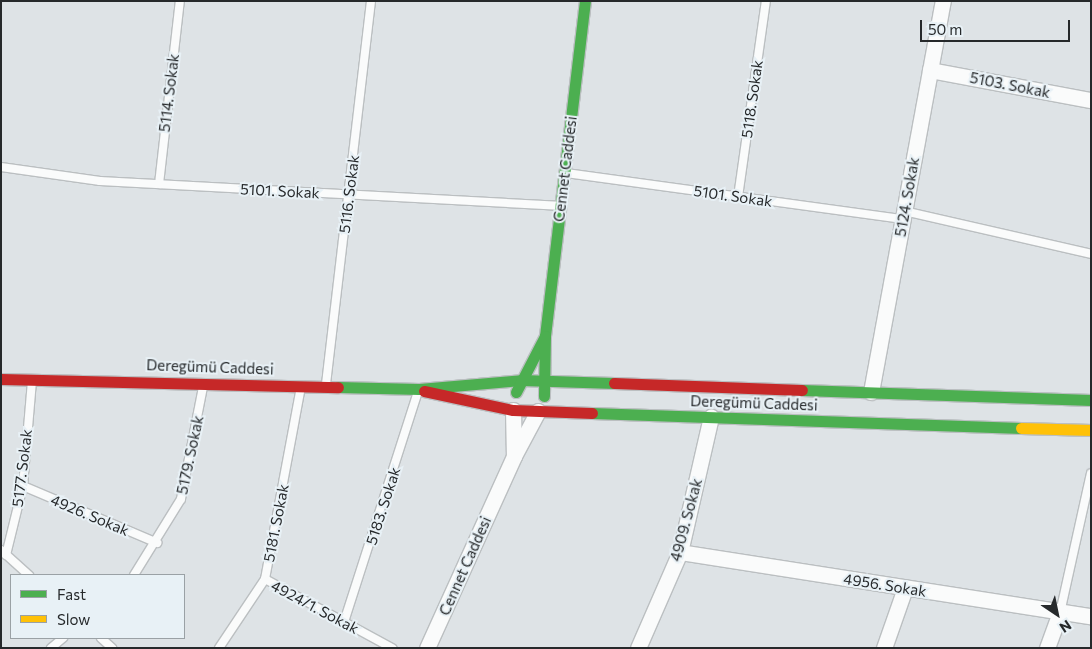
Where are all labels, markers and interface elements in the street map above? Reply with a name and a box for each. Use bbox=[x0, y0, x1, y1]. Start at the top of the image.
scale bar bbox=[922, 10, 1072, 42]
text: 50 m bbox=[928, 20, 962, 38]
street label: 5114. Sokak bbox=[155, 53, 183, 133]
street label: 5118. Sokak bbox=[738, 59, 766, 139]
street label: 5103. Sokak bbox=[968, 68, 1052, 102]
street label: Cennet Caddesi bbox=[550, 115, 580, 223]
street label: 5116. Sokak bbox=[335, 154, 363, 234]
street label: 5124. Sokak bbox=[891, 156, 923, 238]
street label: 5101. Sokak bbox=[240, 180, 320, 202]
street label: 5101. Sokak bbox=[692, 182, 774, 210]
street label: Deregümü Caddesi bbox=[146, 356, 274, 378]
street label: Deregümü Caddesi bbox=[690, 392, 818, 414]
street label: 5179. Sokak bbox=[173, 414, 207, 496]
street label: 5177. Sokak bbox=[8, 428, 36, 508]
street label: 5183. Sokak bbox=[362, 465, 404, 547]
street label: 4909. Sokak bbox=[666, 477, 706, 563]
street label: 5181. Sokak bbox=[260, 483, 292, 563]
street label: 4926. Sokak bbox=[48, 490, 132, 540]
street label: Cennet Caddesi bbox=[435, 514, 495, 618]
street label: 4956. Sokak bbox=[842, 570, 928, 600]
legend bbox=[10, 574, 185, 639]
street label: 4924/1. Sokak bbox=[268, 576, 362, 638]
text: Fast bbox=[57, 585, 86, 603]
north arrow bbox=[1032, 589, 1082, 639]
text: Slow bbox=[57, 610, 90, 628]
text: N bbox=[1057, 617, 1075, 637]

